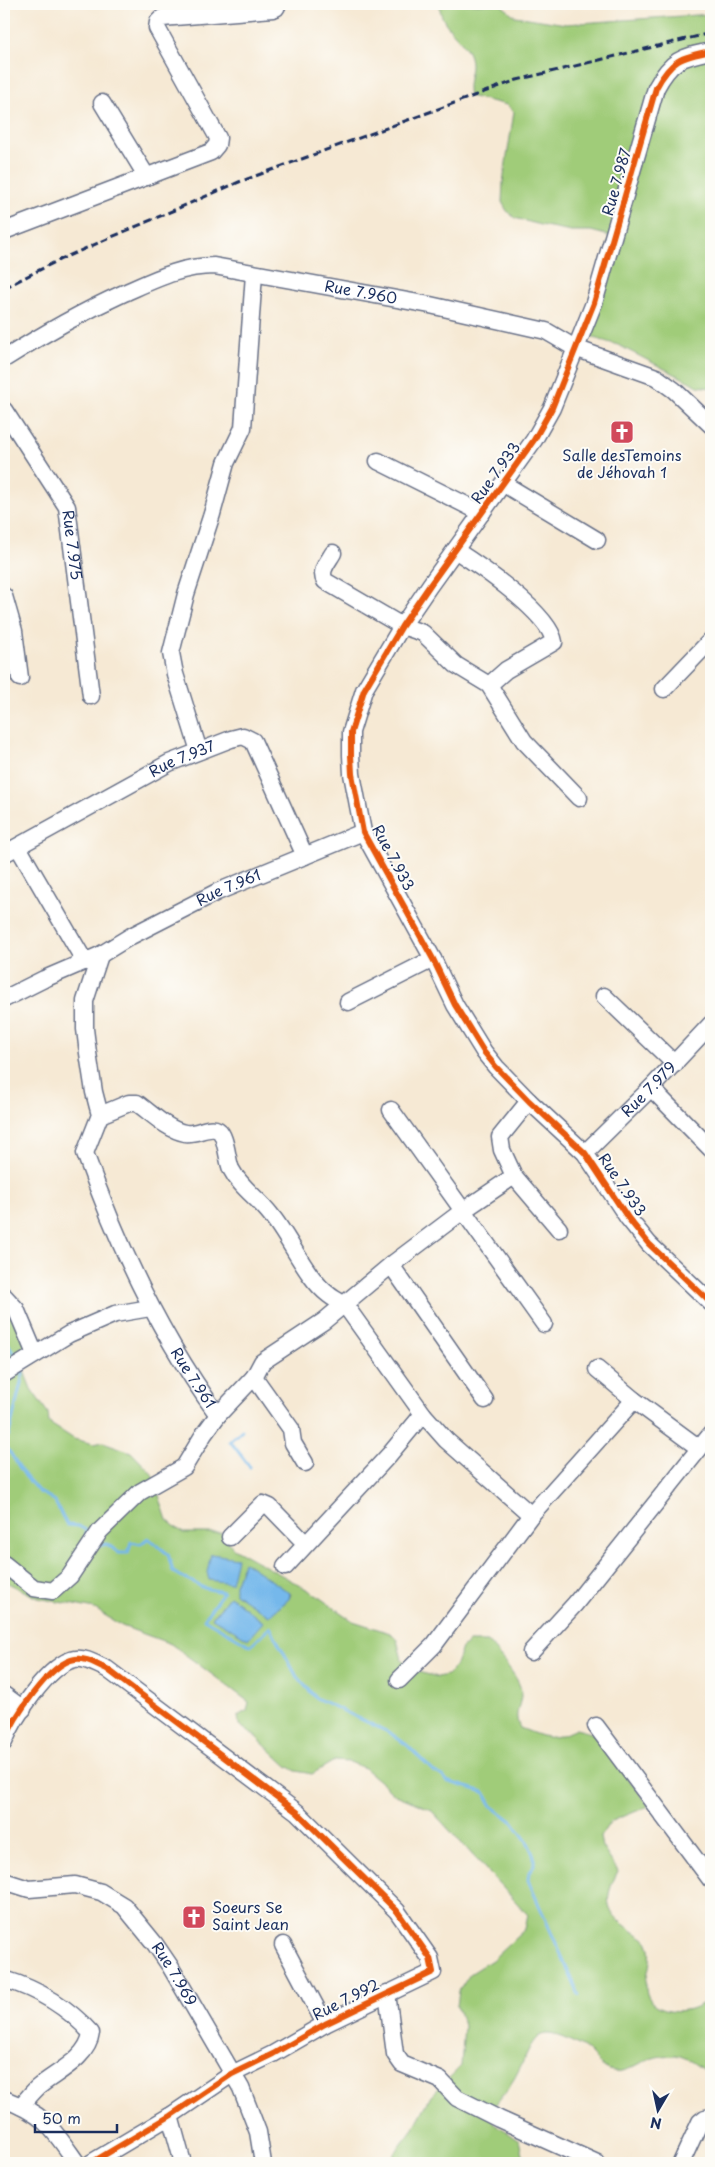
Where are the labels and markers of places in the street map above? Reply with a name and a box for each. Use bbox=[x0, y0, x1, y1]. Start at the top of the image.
church icon: Salle desTemoins de Jéhovah 1 bbox=[609, 419, 635, 445]
place label: Salle desTemoins de Jéhovah 1 bbox=[562, 443, 682, 483]
place label: Soeurs Se Saint Jean bbox=[212, 1895, 289, 1935]
church icon: Soeurs Se Saint Jean bbox=[181, 1904, 207, 1930]

